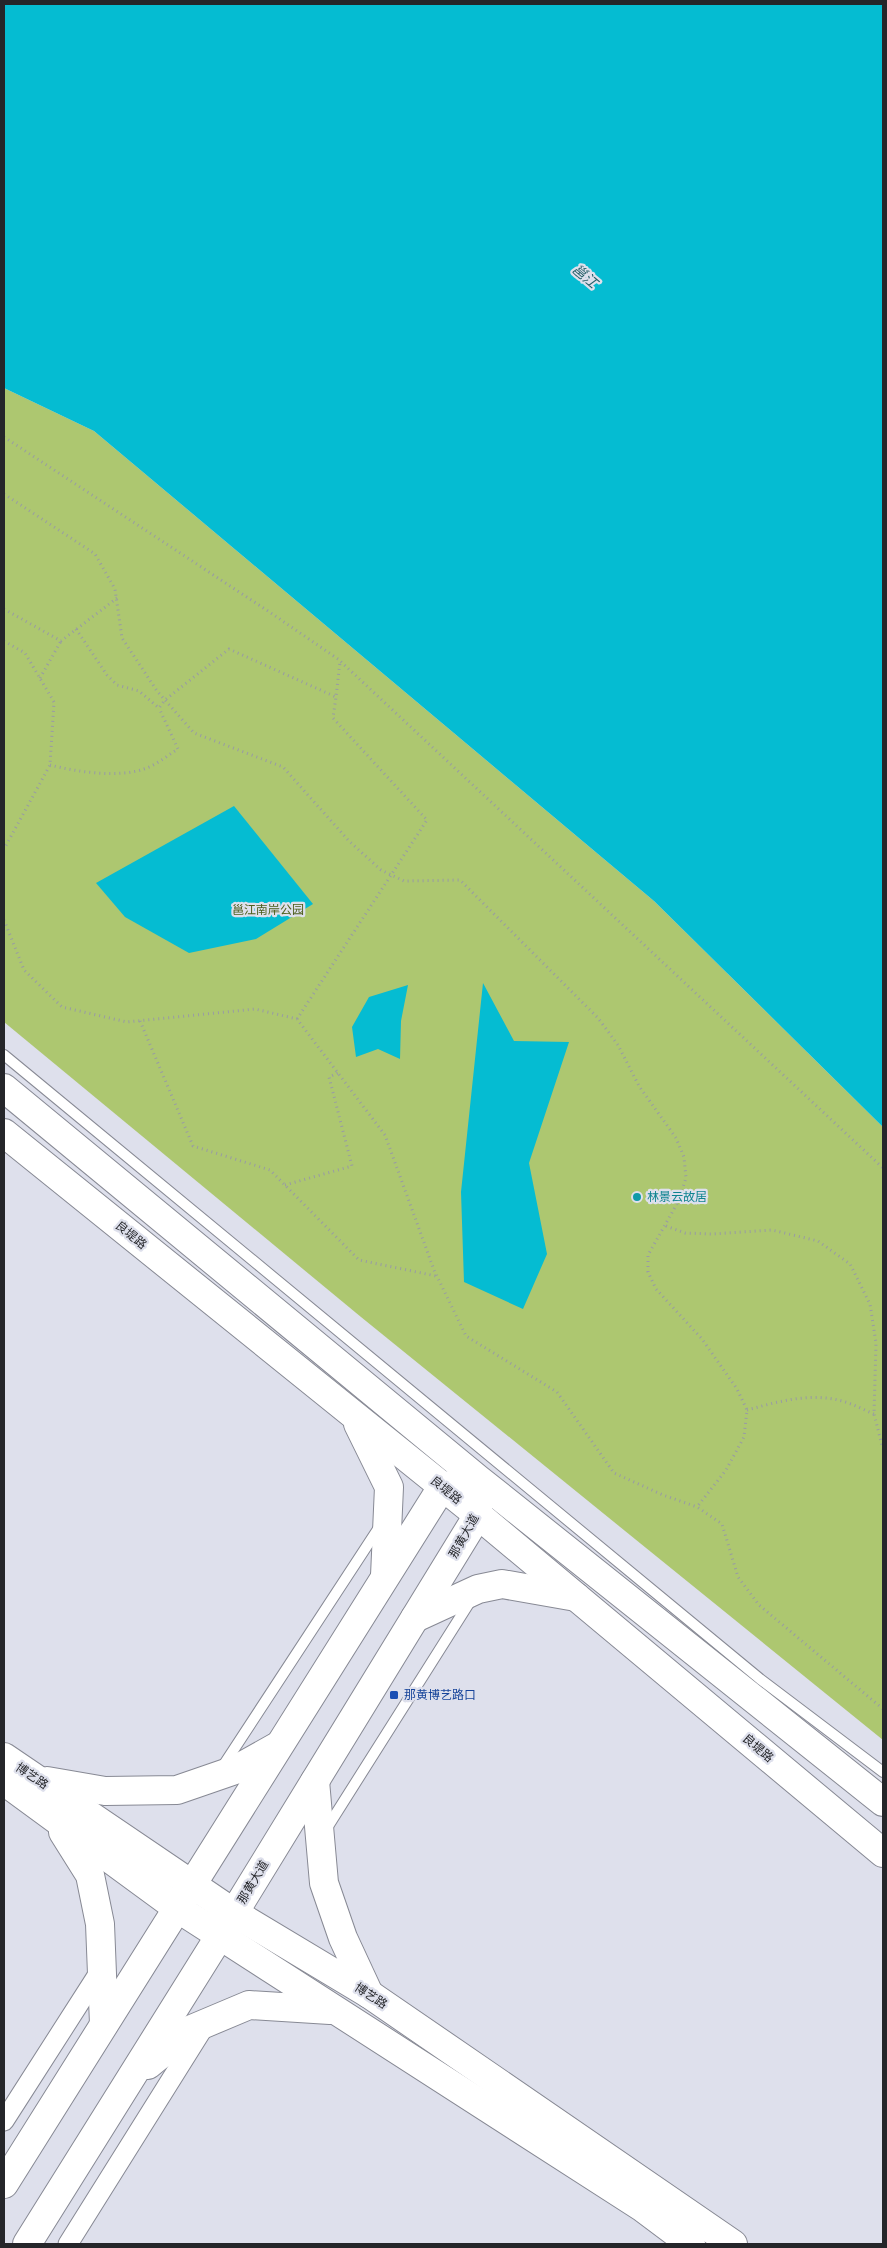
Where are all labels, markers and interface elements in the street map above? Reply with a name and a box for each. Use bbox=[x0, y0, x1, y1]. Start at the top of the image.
water label: 邕江 bbox=[569, 261, 602, 292]
park label: 邕江南岸公园 bbox=[232, 903, 304, 917]
place label: 林景云故居 bbox=[647, 1190, 707, 1204]
marker: 林景云故居 bbox=[631, 1191, 643, 1203]
street label: 良堤路 bbox=[113, 1218, 149, 1252]
street label: 良堤路 bbox=[428, 1473, 464, 1507]
street label: 那黄大道 bbox=[446, 1512, 482, 1560]
place label: 那黄博艺路口 bbox=[404, 1688, 476, 1702]
marker: 那黄博艺路口 bbox=[388, 1689, 400, 1701]
street label: 良堤路 bbox=[740, 1731, 776, 1765]
street label: 博艺路 bbox=[13, 1760, 51, 1792]
street label: 那黄大道 bbox=[235, 1858, 271, 1906]
street label: 博艺路 bbox=[352, 1980, 390, 2012]

